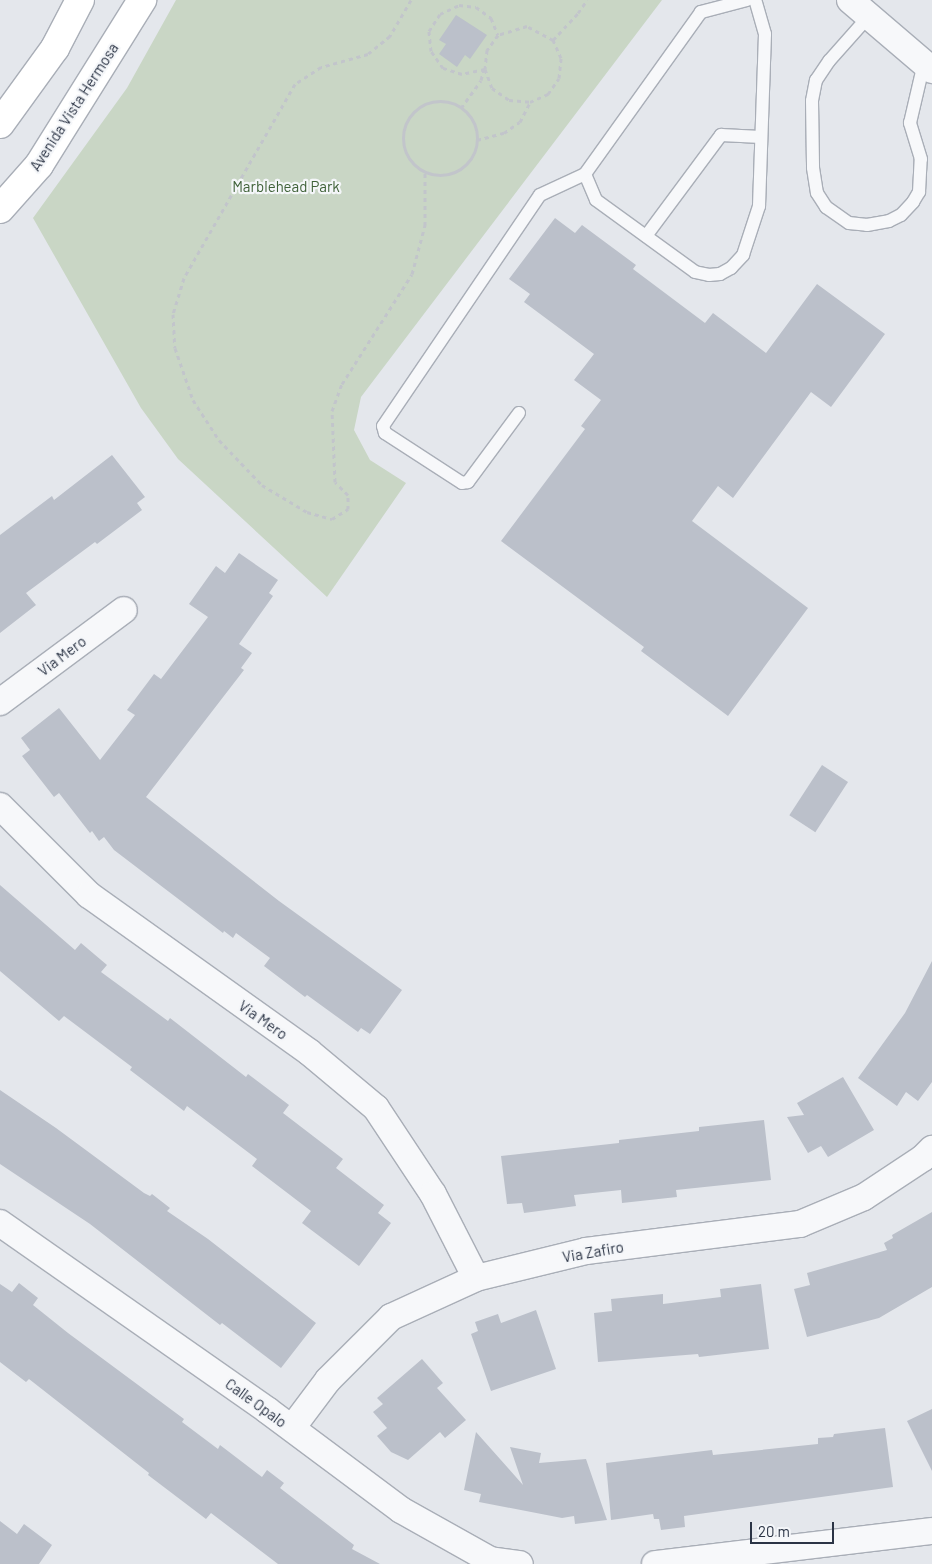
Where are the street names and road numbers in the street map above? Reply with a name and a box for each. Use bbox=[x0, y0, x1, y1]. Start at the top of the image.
street label: Avenida Vista Hermosa bbox=[26, 40, 122, 174]
street label: Via Mero bbox=[34, 632, 90, 680]
street label: Via Mero bbox=[235, 997, 291, 1043]
street label: Via Zafiro bbox=[561, 1238, 625, 1266]
street label: Calle Opalo bbox=[222, 1375, 290, 1431]

